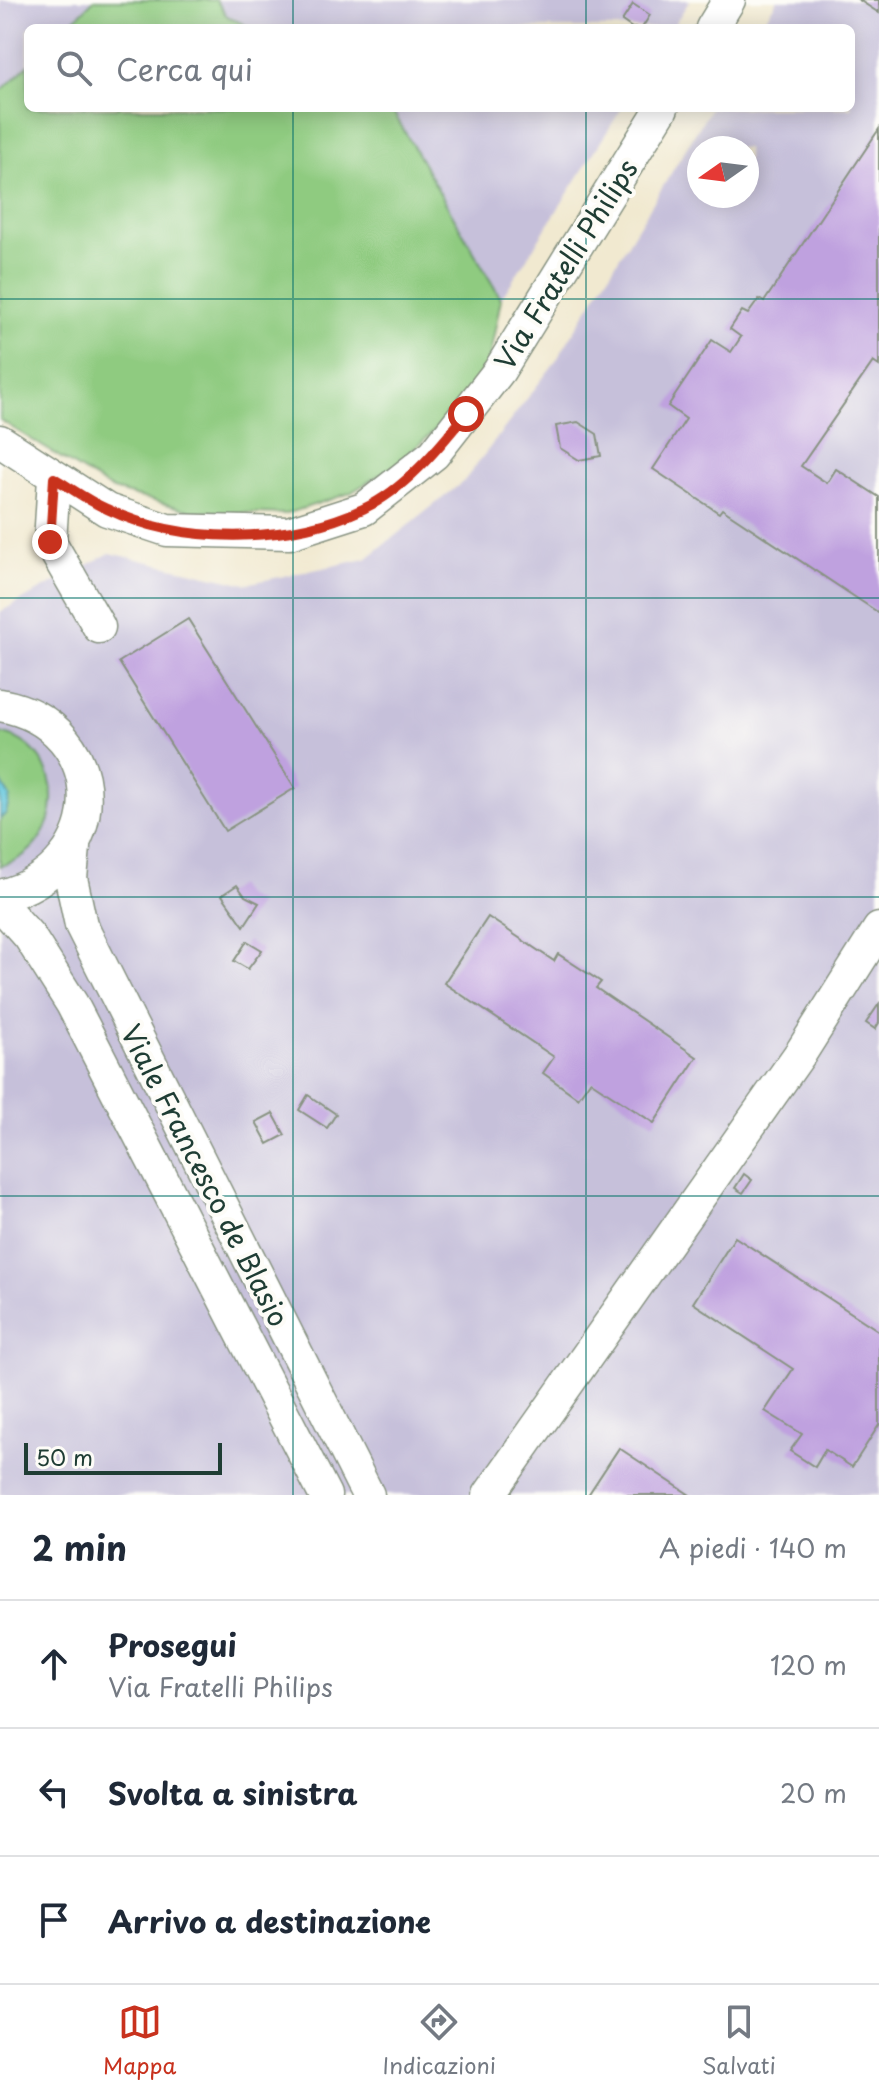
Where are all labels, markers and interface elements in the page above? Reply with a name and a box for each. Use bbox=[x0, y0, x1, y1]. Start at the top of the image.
search box bbox=[24, 24, 855, 112]
icon: search bbox=[52, 46, 96, 90]
text: Cerca qui bbox=[116, 46, 253, 91]
north arrow bbox=[687, 136, 759, 208]
street label: Via Fratelli Philips bbox=[483, 150, 647, 378]
route start bbox=[448, 396, 484, 432]
route end bbox=[32, 524, 68, 560]
street label: Viale Francesco de Blasio bbox=[111, 1016, 301, 1334]
scale bar bbox=[24, 1439, 222, 1475]
text: 50 m bbox=[36, 1440, 93, 1473]
text: 2 min bbox=[32, 1521, 127, 1573]
text: A piedi · 140 m bbox=[659, 1528, 847, 1567]
text: Prosegui bbox=[108, 1622, 237, 1667]
icon: ahead bbox=[32, 1642, 76, 1686]
text: 120 m bbox=[770, 1645, 847, 1684]
text: Via Fratelli Philips bbox=[108, 1667, 333, 1706]
icon: left bbox=[32, 1770, 76, 1814]
text: Svolta a sinistra bbox=[108, 1770, 358, 1815]
text: 20 m bbox=[780, 1773, 847, 1812]
icon: arrive bbox=[32, 1898, 76, 1942]
text: Arrivo a destinazione bbox=[108, 1898, 431, 1943]
tab: Mappa bbox=[103, 2000, 176, 2081]
tab: Indicazioni bbox=[382, 2000, 496, 2081]
tab: Salvati bbox=[702, 2000, 776, 2081]

